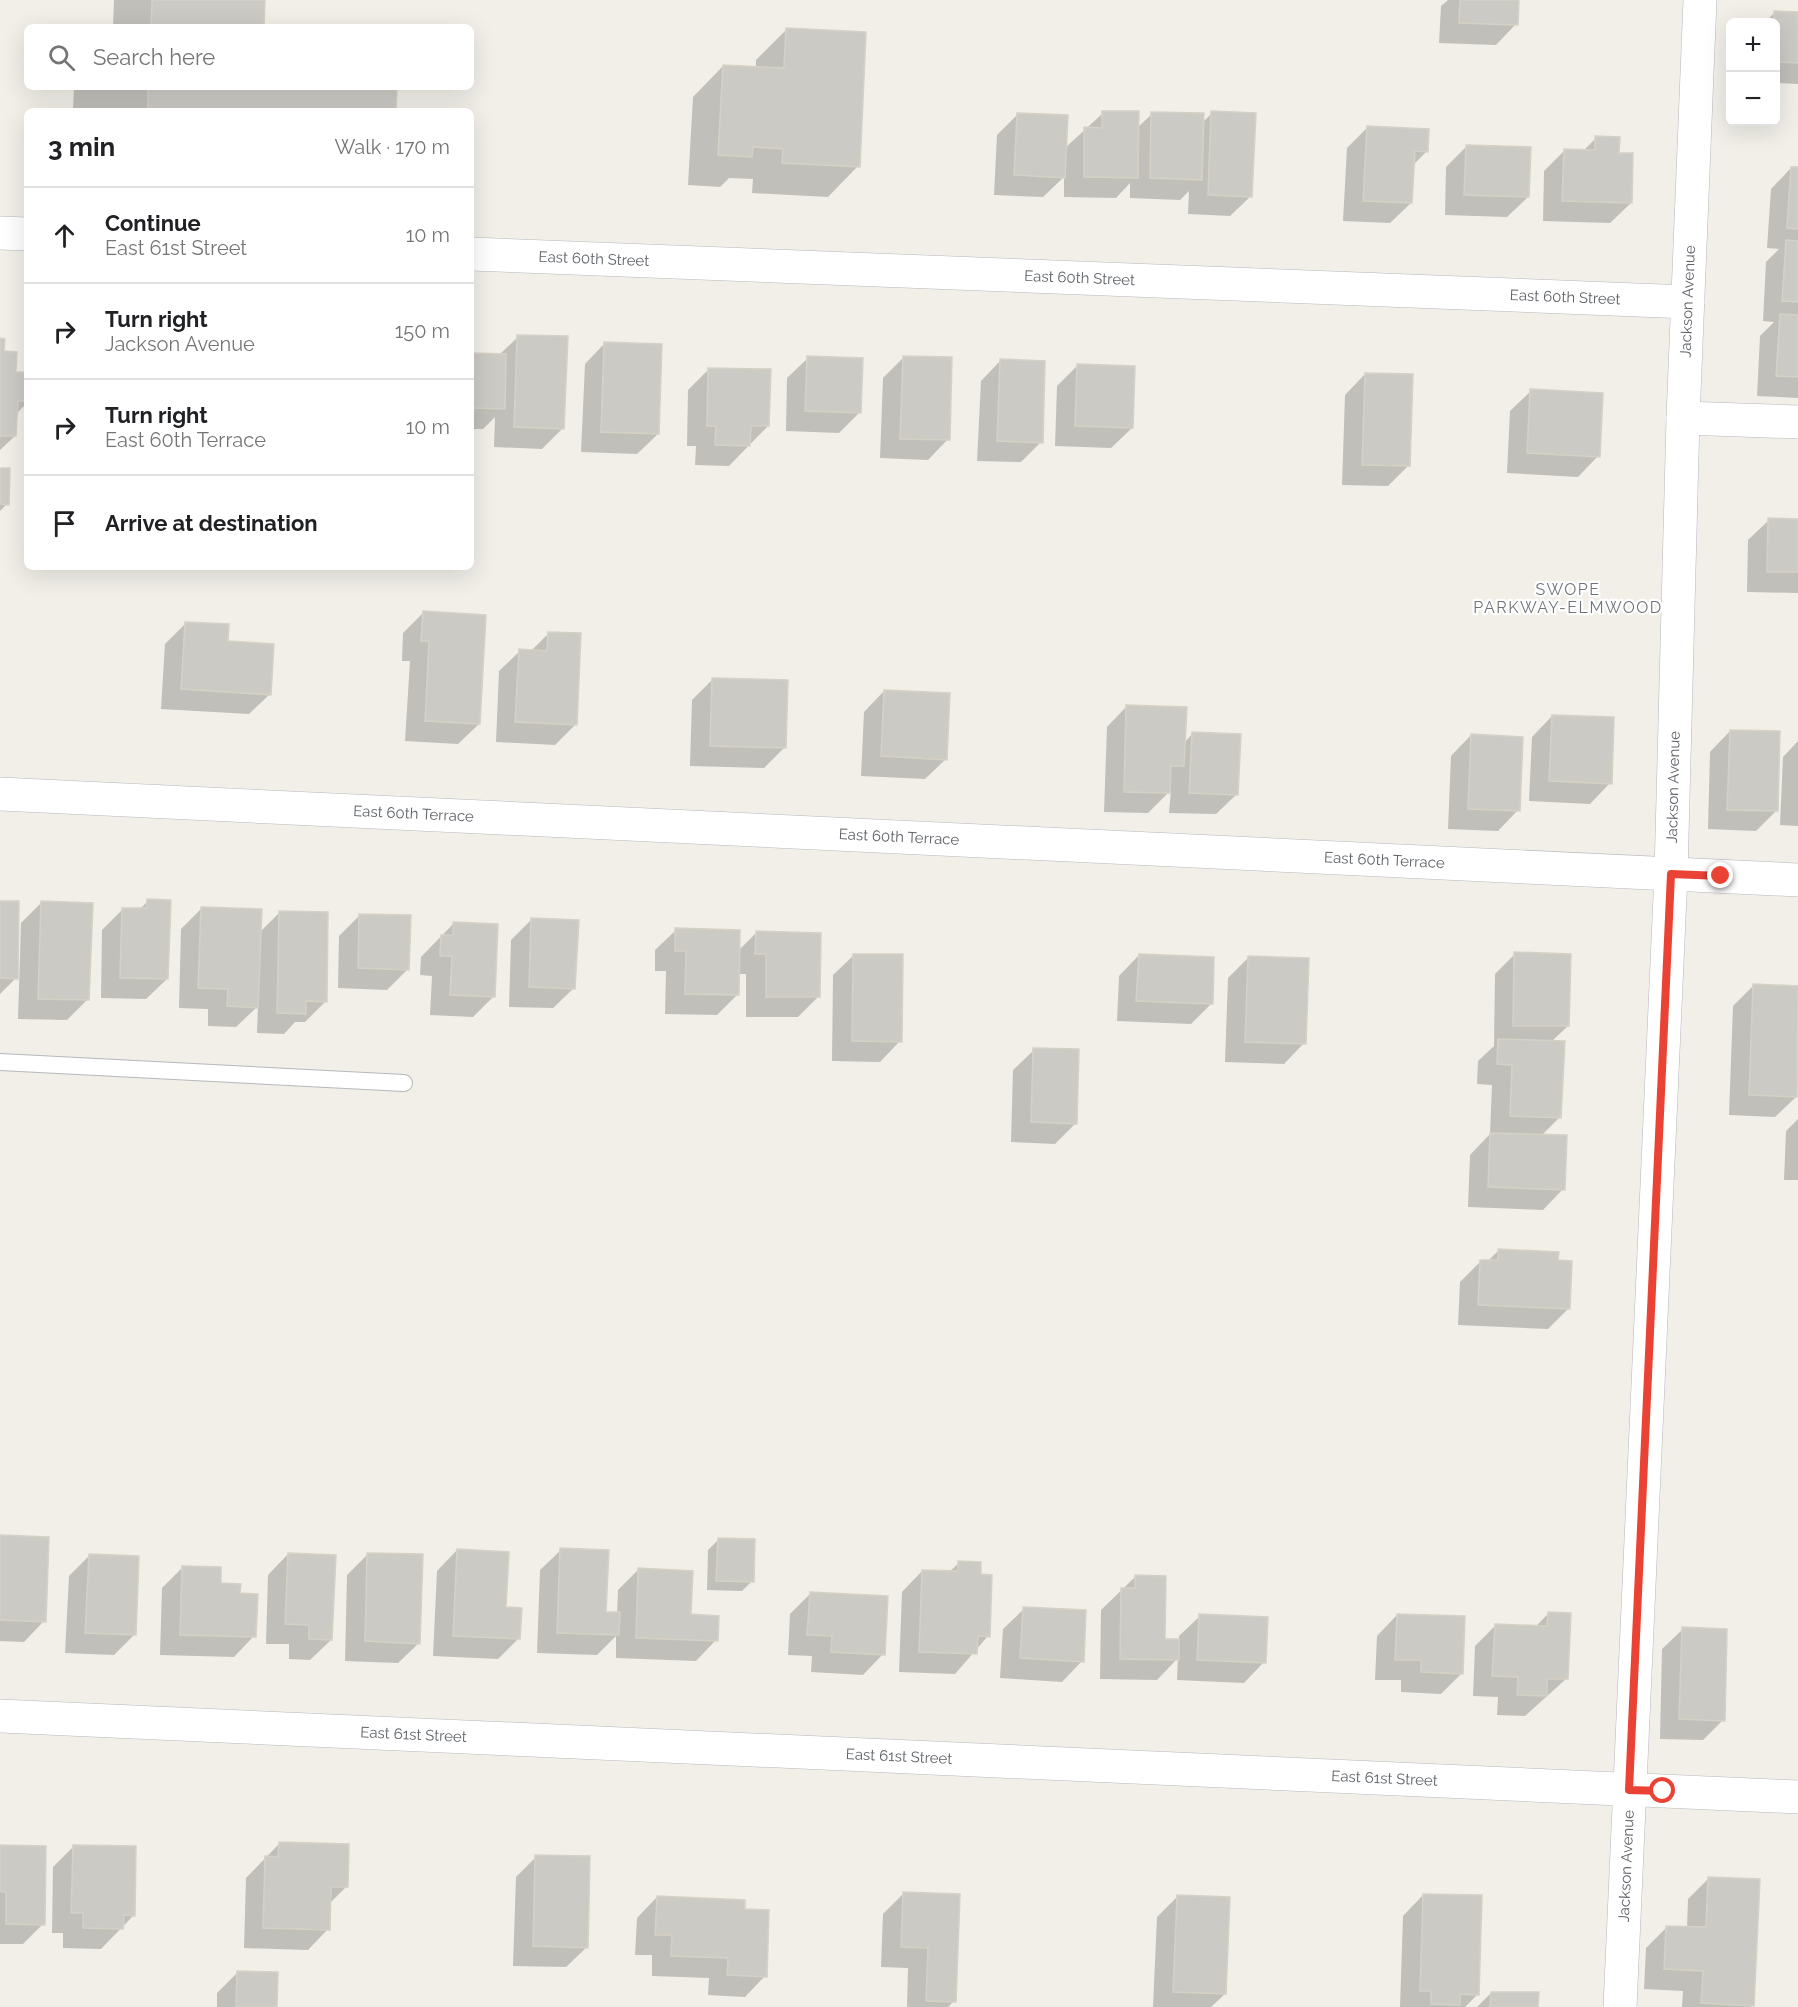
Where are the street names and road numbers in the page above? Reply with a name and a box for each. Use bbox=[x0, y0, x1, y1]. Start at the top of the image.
street label: Jackson Avenue bbox=[1676, 245, 1699, 358]
street label: East 60th Street bbox=[538, 248, 650, 270]
street label: East 60th Street bbox=[1024, 267, 1135, 289]
street label: East 60th Street bbox=[1509, 286, 1621, 308]
street label: Jackson Avenue bbox=[1663, 731, 1684, 844]
street label: East 60th Terrace bbox=[353, 802, 474, 826]
street label: East 60th Terrace bbox=[838, 825, 960, 849]
street label: East 60th Terrace bbox=[1324, 848, 1445, 872]
street label: East 61st Street bbox=[360, 1723, 467, 1746]
street label: East 61st Street bbox=[845, 1745, 953, 1768]
street label: East 61st Street bbox=[1331, 1767, 1438, 1790]
street label: Jackson Avenue bbox=[1615, 1809, 1638, 1923]

